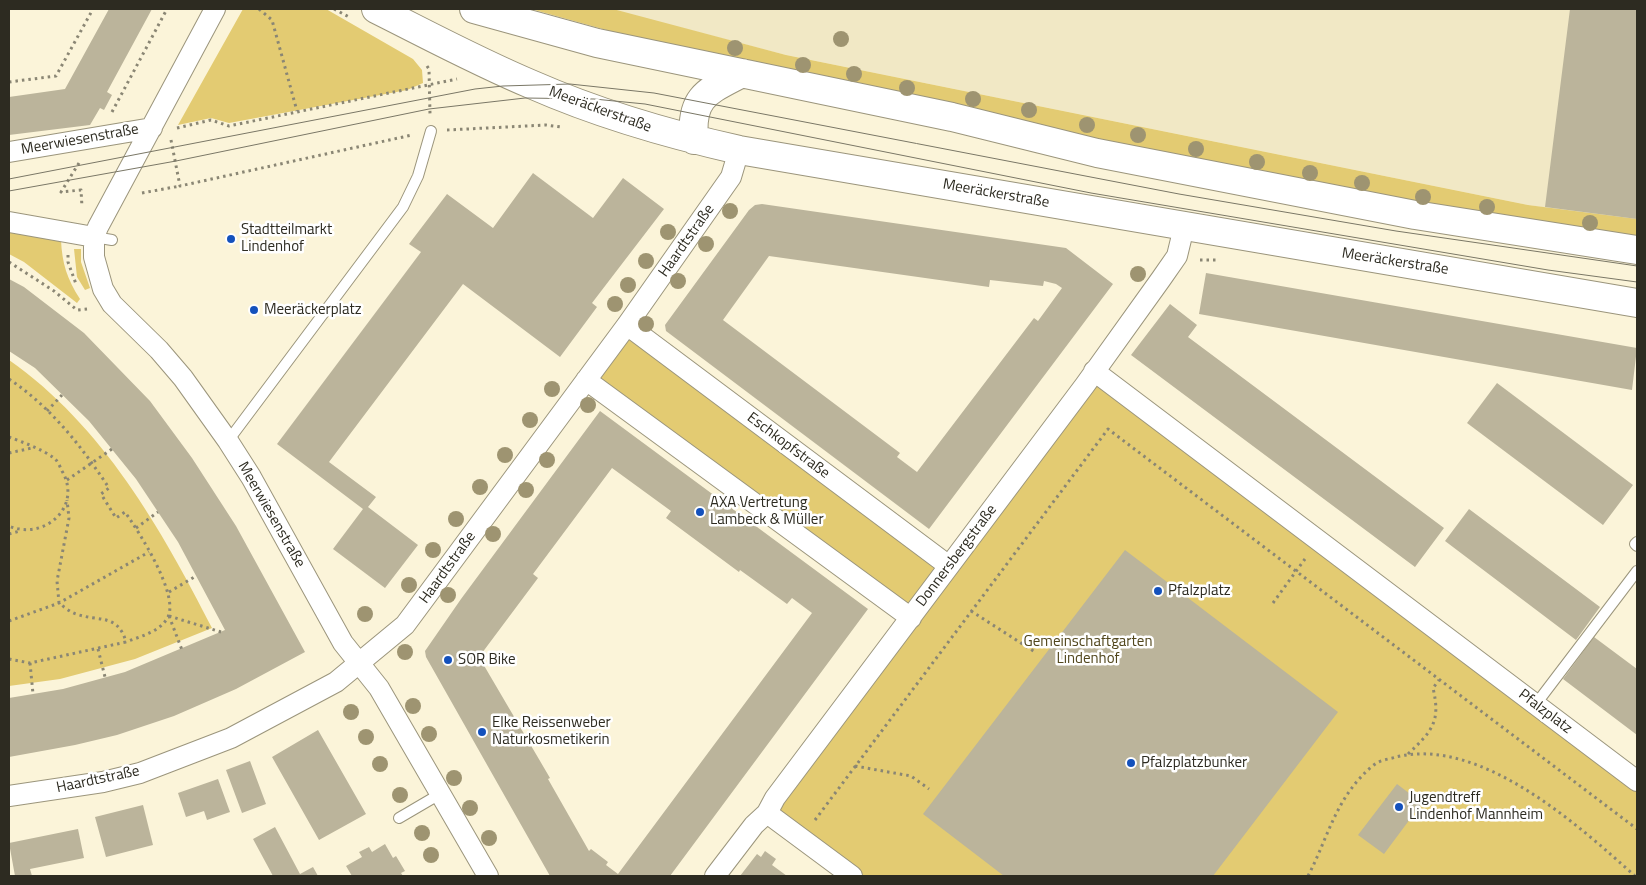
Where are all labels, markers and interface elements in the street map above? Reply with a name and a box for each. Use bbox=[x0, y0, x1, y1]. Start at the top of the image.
street label: Meeräckerstraße bbox=[546, 83, 654, 137]
street label: Meerwiesenstraße bbox=[20, 121, 140, 159]
street label: Meeräckerstraße bbox=[941, 176, 1051, 212]
street label: Haardtstraße bbox=[655, 201, 719, 281]
place label: Stadtteilmarkt Lindenhof bbox=[241, 221, 332, 256]
marker: Stadtteilmarkt Lindenhof bbox=[225, 233, 237, 245]
street label: Meeräckerstraße bbox=[1340, 245, 1450, 279]
place label: Meeräckerplatz bbox=[264, 301, 362, 319]
marker: Meeräckerplatz bbox=[248, 304, 260, 316]
street label: Eschkopfstraße bbox=[743, 409, 833, 483]
street label: Meerwiesenstraße bbox=[233, 459, 309, 571]
place label: AXA Vertretung Lambeck & Müller bbox=[710, 494, 824, 529]
street label: Donnersbergstraße bbox=[913, 502, 1001, 610]
marker: AXA Vertretung Lambeck & Müller bbox=[694, 506, 706, 518]
street label: Haardtstraße bbox=[416, 529, 480, 607]
place label: Pfalzplatz bbox=[1168, 582, 1231, 600]
marker: Pfalzplatz bbox=[1152, 585, 1164, 597]
park label: Gemeinschaftgarten Lindenhof bbox=[1024, 633, 1152, 668]
place label: SOR Bike bbox=[458, 651, 516, 669]
marker: SOR Bike bbox=[442, 654, 454, 666]
street label: Pfalzplatz bbox=[1515, 686, 1575, 738]
place label: Elke Reissenweber Naturkosmetikerin bbox=[492, 714, 611, 749]
marker: Elke Reissenweber Naturkosmetikerin bbox=[476, 726, 488, 738]
place label: Pfalzplatzbunker bbox=[1141, 754, 1247, 772]
marker: Pfalzplatzbunker bbox=[1125, 757, 1137, 769]
street label: Haardtstraße bbox=[55, 762, 141, 798]
place label: Jugendtreff Lindenhof Mannheim bbox=[1409, 789, 1543, 824]
marker: Jugendtreff Lindenhof Mannheim bbox=[1393, 801, 1405, 813]

